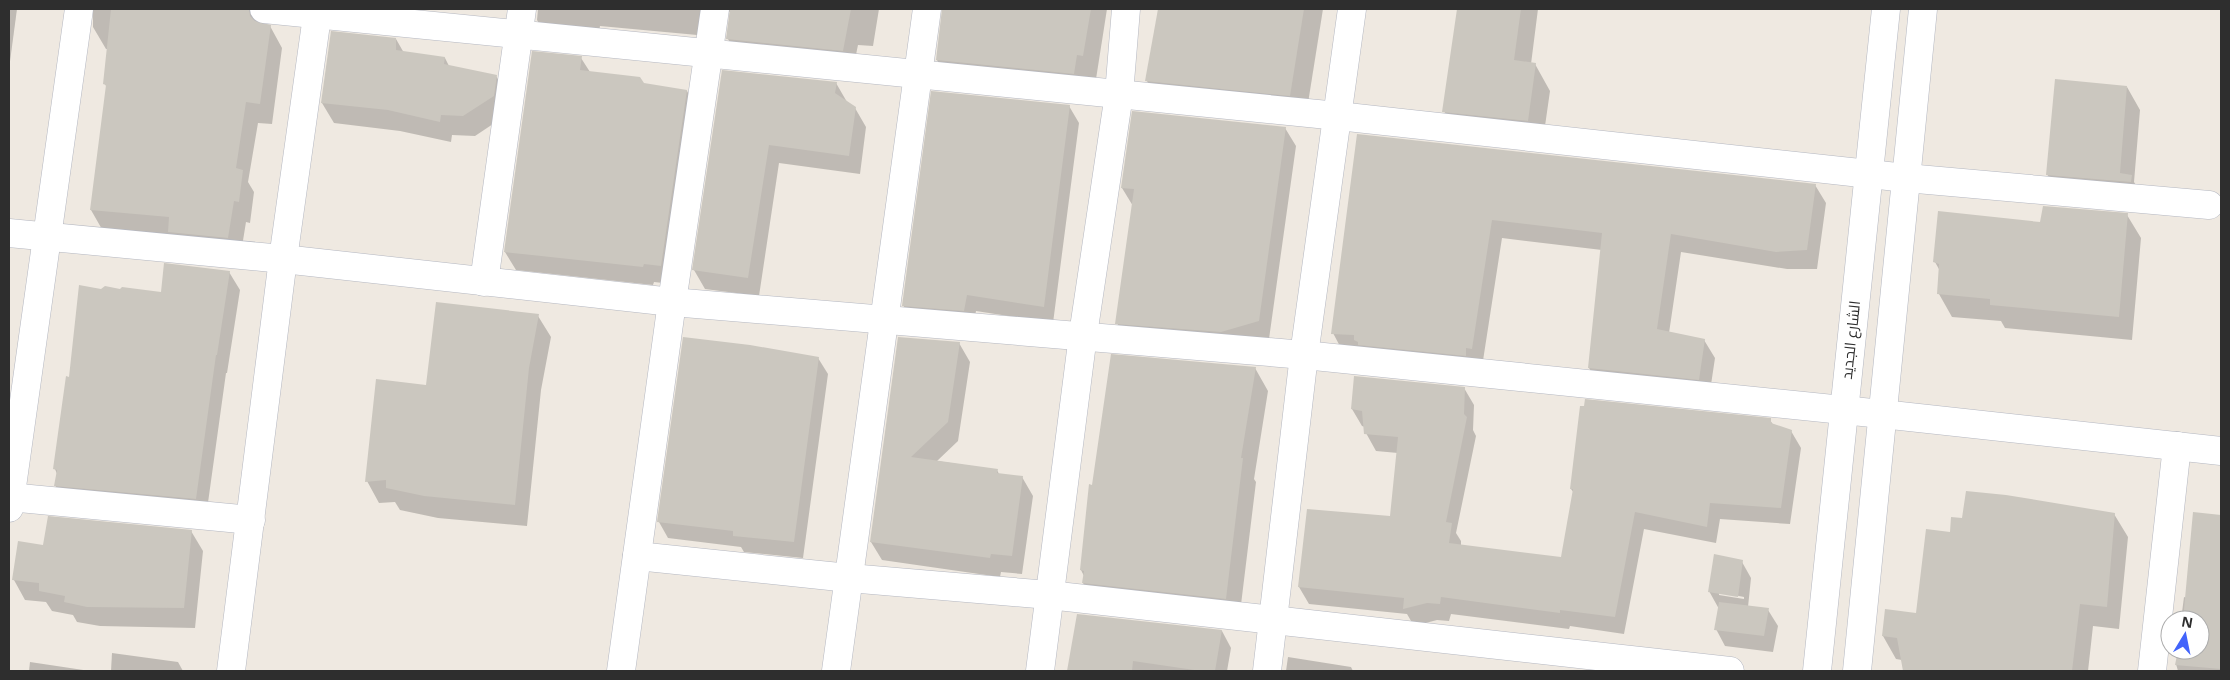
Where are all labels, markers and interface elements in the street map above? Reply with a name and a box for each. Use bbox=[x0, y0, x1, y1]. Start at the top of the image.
street label: الشارع الجديد bbox=[1836, 300, 1866, 380]
north arrow bbox=[2160, 610, 2210, 660]
text: N bbox=[2180, 611, 2195, 632]

